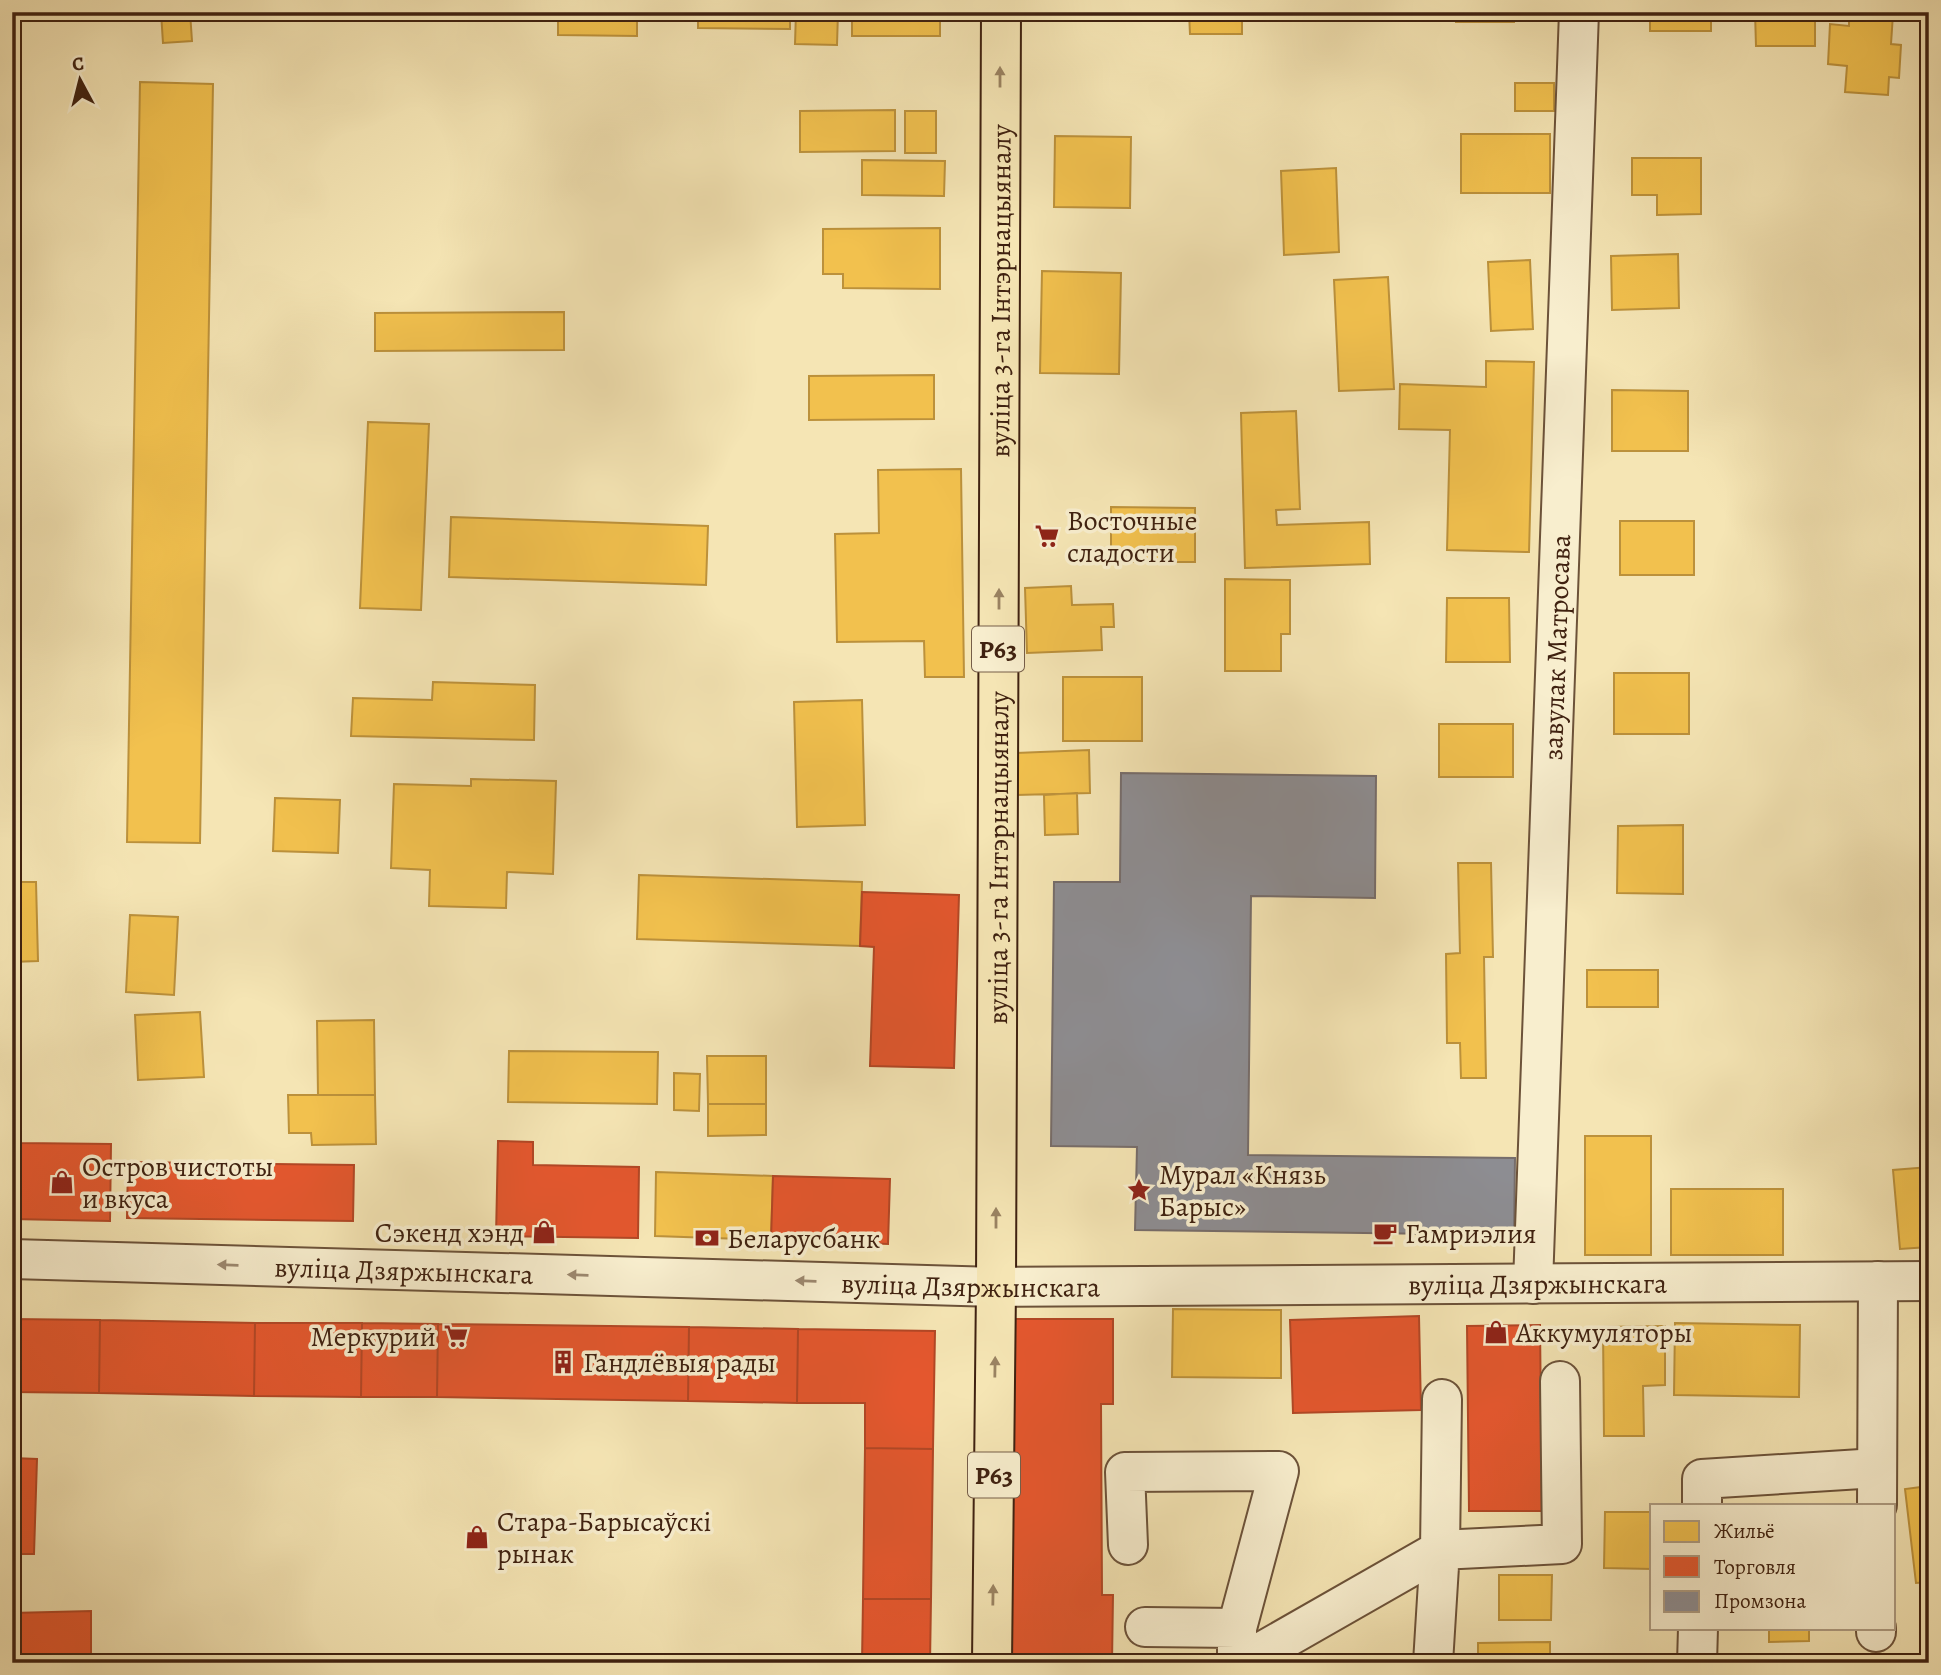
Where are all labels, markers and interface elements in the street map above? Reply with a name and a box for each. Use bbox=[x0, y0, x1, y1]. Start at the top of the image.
north arrow bbox=[46, 46, 116, 116]
text: С bbox=[71, 51, 85, 78]
one-way arrow bbox=[994, 66, 1006, 88]
street label: вуліца 3-га Інтэрнацыяналу bbox=[981, 124, 1021, 458]
place label: Восточные сладости bbox=[1067, 502, 1197, 572]
supermarket icon: Восточные сладости bbox=[1033, 522, 1061, 550]
street label: завулак Матросава bbox=[1534, 533, 1580, 761]
one-way arrow bbox=[993, 588, 1005, 610]
road number: Р63 bbox=[972, 626, 1024, 671]
street label: вуліца 3-га Інтэрнацыяналу bbox=[979, 691, 1018, 1025]
place label: Остров чистоты и вкуса bbox=[82, 1148, 273, 1218]
place label: Мурал «Князь Барыс» bbox=[1159, 1156, 1326, 1226]
shop icon: Остров чистоты и вкуса bbox=[48, 1168, 76, 1196]
place icon: Мурал «Князь Барыс» bbox=[1125, 1176, 1153, 1204]
one-way arrow bbox=[991, 1207, 1002, 1229]
place label: Сэкенд хэнд bbox=[375, 1214, 524, 1252]
place label: Гамриэлия bbox=[1405, 1215, 1537, 1253]
shop icon: Сэкенд хэнд bbox=[530, 1218, 558, 1246]
cafe icon: Гамриэлия bbox=[1371, 1219, 1399, 1247]
place label: Беларусбанк bbox=[727, 1220, 880, 1258]
bank icon: Беларусбанк bbox=[693, 1224, 721, 1252]
street label: вуліца Дзяржынскага bbox=[274, 1248, 534, 1294]
one-way arrow bbox=[217, 1259, 239, 1271]
street label: вуліца Дзяржынскага bbox=[841, 1265, 1100, 1307]
street label: вуліца Дзяржынскага bbox=[1408, 1265, 1667, 1304]
one-way arrow bbox=[567, 1269, 589, 1280]
one-way arrow bbox=[794, 1276, 816, 1287]
place label: Аккумуляторы bbox=[1515, 1314, 1692, 1352]
place label: Меркурий bbox=[311, 1318, 436, 1356]
shop icon: Аккумуляторы bbox=[1482, 1318, 1510, 1346]
supermarket icon: Меркурий bbox=[442, 1322, 470, 1350]
place label: Гандлёвыя рады bbox=[583, 1344, 776, 1382]
building icon: Гандлёвыя рады bbox=[549, 1348, 577, 1376]
one-way arrow bbox=[989, 1356, 1001, 1378]
road number: Р63 bbox=[968, 1452, 1020, 1498]
place label: Стара-Барысаўскі рынак bbox=[497, 1503, 711, 1573]
legend bbox=[1650, 1504, 1896, 1630]
text: Жильё bbox=[1714, 1517, 1775, 1545]
shop icon: Стара-Барысаўскі рынак bbox=[463, 1523, 491, 1551]
text: Торговля bbox=[1714, 1553, 1796, 1581]
one-way arrow bbox=[987, 1583, 999, 1605]
text: Промзона bbox=[1714, 1587, 1807, 1615]

